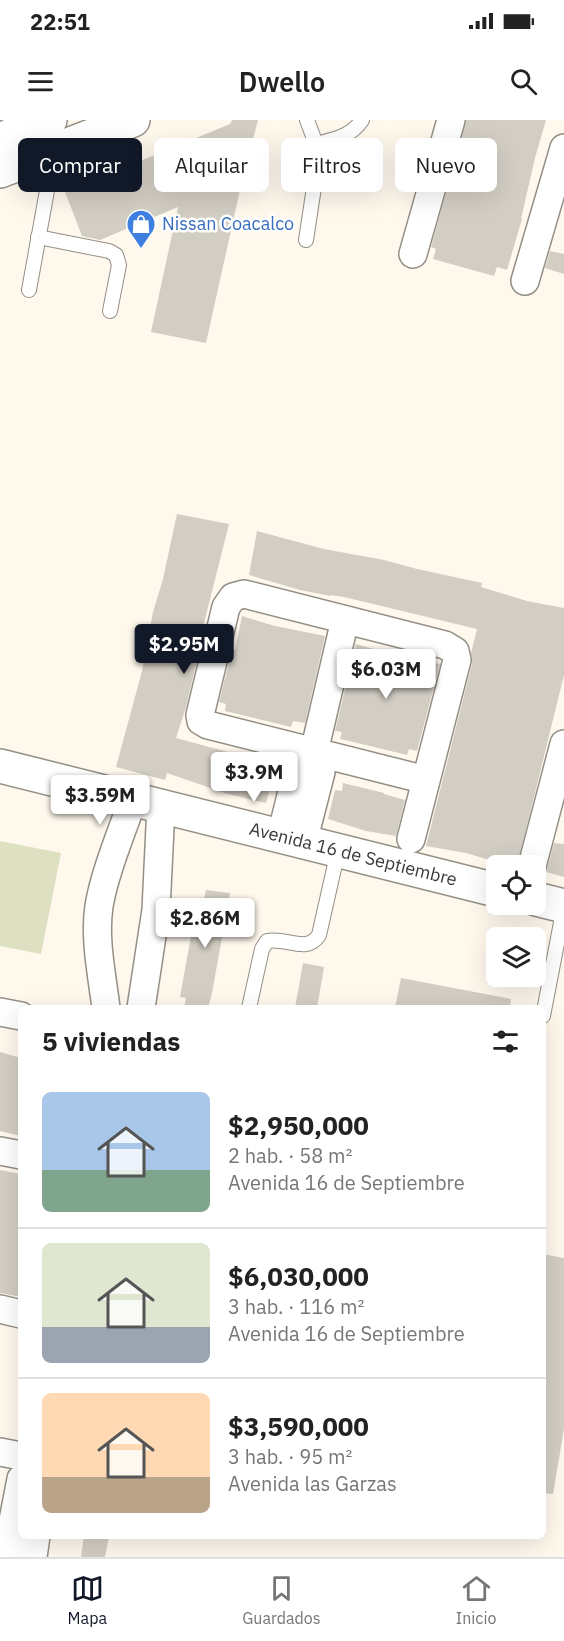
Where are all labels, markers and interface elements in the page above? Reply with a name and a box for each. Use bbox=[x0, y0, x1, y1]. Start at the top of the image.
text: 22:51 bbox=[30, 7, 90, 36]
text: Dwello bbox=[239, 64, 325, 99]
icon: menu bbox=[24, 65, 57, 98]
icon: search bbox=[507, 65, 540, 98]
chip: Comprar bbox=[18, 138, 142, 192]
chip: Alquilar bbox=[154, 138, 269, 192]
chip: Filtros bbox=[281, 138, 383, 192]
chip: Nuevo bbox=[395, 138, 497, 192]
shop icon: Nissan Coacalco bbox=[125, 208, 157, 250]
place label: Nissan Coacalco bbox=[162, 212, 294, 235]
pin: $2.95M bbox=[135, 624, 233, 675]
text: $2.95M bbox=[149, 630, 219, 657]
pin: $6.03M bbox=[337, 649, 435, 700]
text: $6.03M bbox=[351, 655, 421, 682]
pin: $3.9M bbox=[212, 752, 296, 803]
text: $3.9M bbox=[225, 758, 283, 785]
pin: $3.59M bbox=[51, 775, 149, 826]
text: $3.59M bbox=[65, 781, 135, 808]
street label: Avenida 16 de Septiembre bbox=[247, 817, 460, 891]
map controls bbox=[486, 855, 546, 987]
button: locate bbox=[486, 855, 546, 915]
pin: $2.86M bbox=[156, 898, 254, 949]
text: $2.86M bbox=[170, 904, 240, 931]
button: layers bbox=[486, 927, 546, 987]
text: 5 viviendas bbox=[42, 1024, 180, 1058]
icon: filters bbox=[489, 1025, 522, 1058]
text: $2,950,000 bbox=[228, 1108, 369, 1142]
icon: home bbox=[90, 1116, 162, 1188]
text: 2 hab. · 58 m² bbox=[228, 1142, 352, 1169]
text: Avenida 16 de Septiembre bbox=[228, 1169, 465, 1196]
text: $6,030,000 bbox=[228, 1259, 369, 1293]
icon: home bbox=[90, 1267, 162, 1339]
text: 3 hab. · 116 m² bbox=[228, 1293, 364, 1320]
text: Avenida 16 de Septiembre bbox=[228, 1320, 465, 1347]
text: $3,590,000 bbox=[228, 1409, 369, 1443]
icon: home bbox=[90, 1417, 162, 1489]
text: 3 hab. · 95 m² bbox=[228, 1443, 352, 1470]
text: Avenida las Garzas bbox=[228, 1470, 397, 1497]
tab: Mapa bbox=[68, 1572, 107, 1628]
tab: Guardados bbox=[242, 1572, 321, 1628]
tab: Inicio bbox=[456, 1572, 496, 1628]

